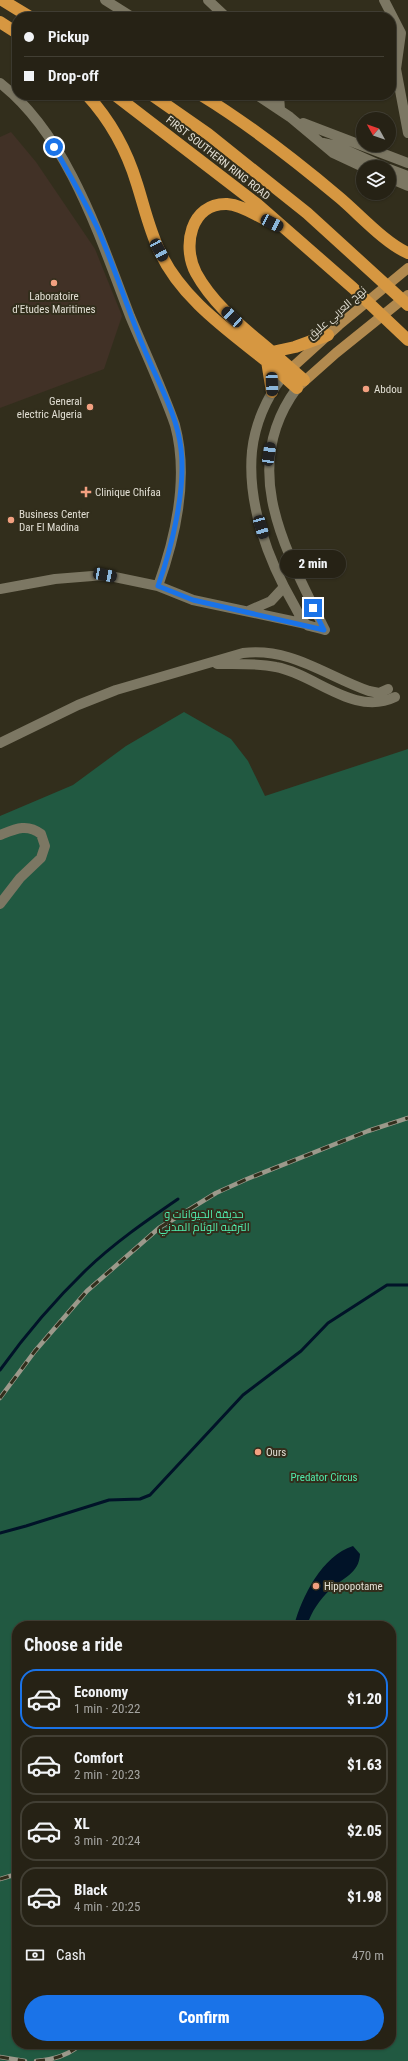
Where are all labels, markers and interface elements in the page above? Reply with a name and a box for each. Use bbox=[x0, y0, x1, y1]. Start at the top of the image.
text: Pickup bbox=[48, 28, 89, 46]
text: Drop-off bbox=[48, 67, 99, 85]
north arrow bbox=[356, 112, 396, 152]
map controls bbox=[356, 112, 396, 200]
street label: FIRST SOUTHERN RING ROAD bbox=[163, 113, 273, 203]
route start bbox=[45, 138, 63, 156]
button: layers bbox=[356, 160, 396, 200]
car bbox=[259, 212, 285, 234]
car bbox=[148, 237, 170, 263]
marker: Laboratoire d'Etudes Maritimes bbox=[49, 278, 59, 288]
street label: نهج العربي عليق bbox=[305, 284, 371, 344]
place label: Laboratoire d'Etudes Maritimes bbox=[12, 290, 96, 316]
car bbox=[219, 304, 245, 330]
car bbox=[266, 372, 278, 396]
place label: Abdou bbox=[374, 383, 402, 396]
marker: Abdou bbox=[361, 384, 371, 394]
place label: General electric Algeria bbox=[17, 395, 82, 421]
marker: General electric Algeria bbox=[85, 402, 95, 412]
car bbox=[261, 441, 277, 467]
marker: Clinique Chifaa bbox=[80, 486, 92, 498]
place label: Clinique Chifaa bbox=[95, 486, 161, 499]
place label: Business Center Dar El Madina bbox=[19, 508, 90, 534]
car bbox=[252, 514, 270, 540]
marker: Business Center Dar El Madina bbox=[6, 515, 16, 525]
callout: 2 min bbox=[280, 550, 346, 578]
text: 2 min bbox=[299, 556, 327, 571]
car bbox=[92, 567, 118, 583]
route end bbox=[304, 599, 322, 617]
park label: حديقة الحيوانات و الترفيه الوئام المدني bbox=[158, 1208, 250, 1236]
place label: Ours bbox=[266, 1446, 286, 1459]
marker: Ours bbox=[253, 1447, 263, 1457]
park label: Predator Circus bbox=[290, 1471, 358, 1484]
place label: Hippopotame bbox=[324, 1580, 383, 1593]
marker: Hippopotame bbox=[311, 1581, 321, 1591]
text: Choose a ride bbox=[24, 1634, 123, 1655]
icon: car bbox=[26, 1681, 62, 1717]
text: Economy bbox=[74, 1683, 128, 1701]
text: $1.20 bbox=[347, 1690, 382, 1708]
text: 1 min · 20:22 bbox=[74, 1701, 140, 1716]
icon: car bbox=[26, 1747, 62, 1783]
text: Comfort bbox=[74, 1749, 123, 1767]
text: $1.63 bbox=[347, 1756, 382, 1774]
text: 2 min · 20:23 bbox=[74, 1767, 140, 1782]
icon: car bbox=[26, 1813, 62, 1849]
text: XL bbox=[74, 1815, 90, 1833]
text: $2.05 bbox=[347, 1822, 382, 1840]
text: 3 min · 20:24 bbox=[74, 1833, 140, 1848]
icon: car bbox=[26, 1879, 62, 1915]
text: Black bbox=[74, 1881, 107, 1899]
text: $1.98 bbox=[347, 1888, 382, 1906]
text: 4 min · 20:25 bbox=[74, 1899, 140, 1914]
icon: cash bbox=[24, 1944, 46, 1966]
text: Cash bbox=[56, 1946, 86, 1964]
text: 470 m bbox=[352, 1948, 384, 1963]
button: Confirm bbox=[24, 1995, 384, 2041]

